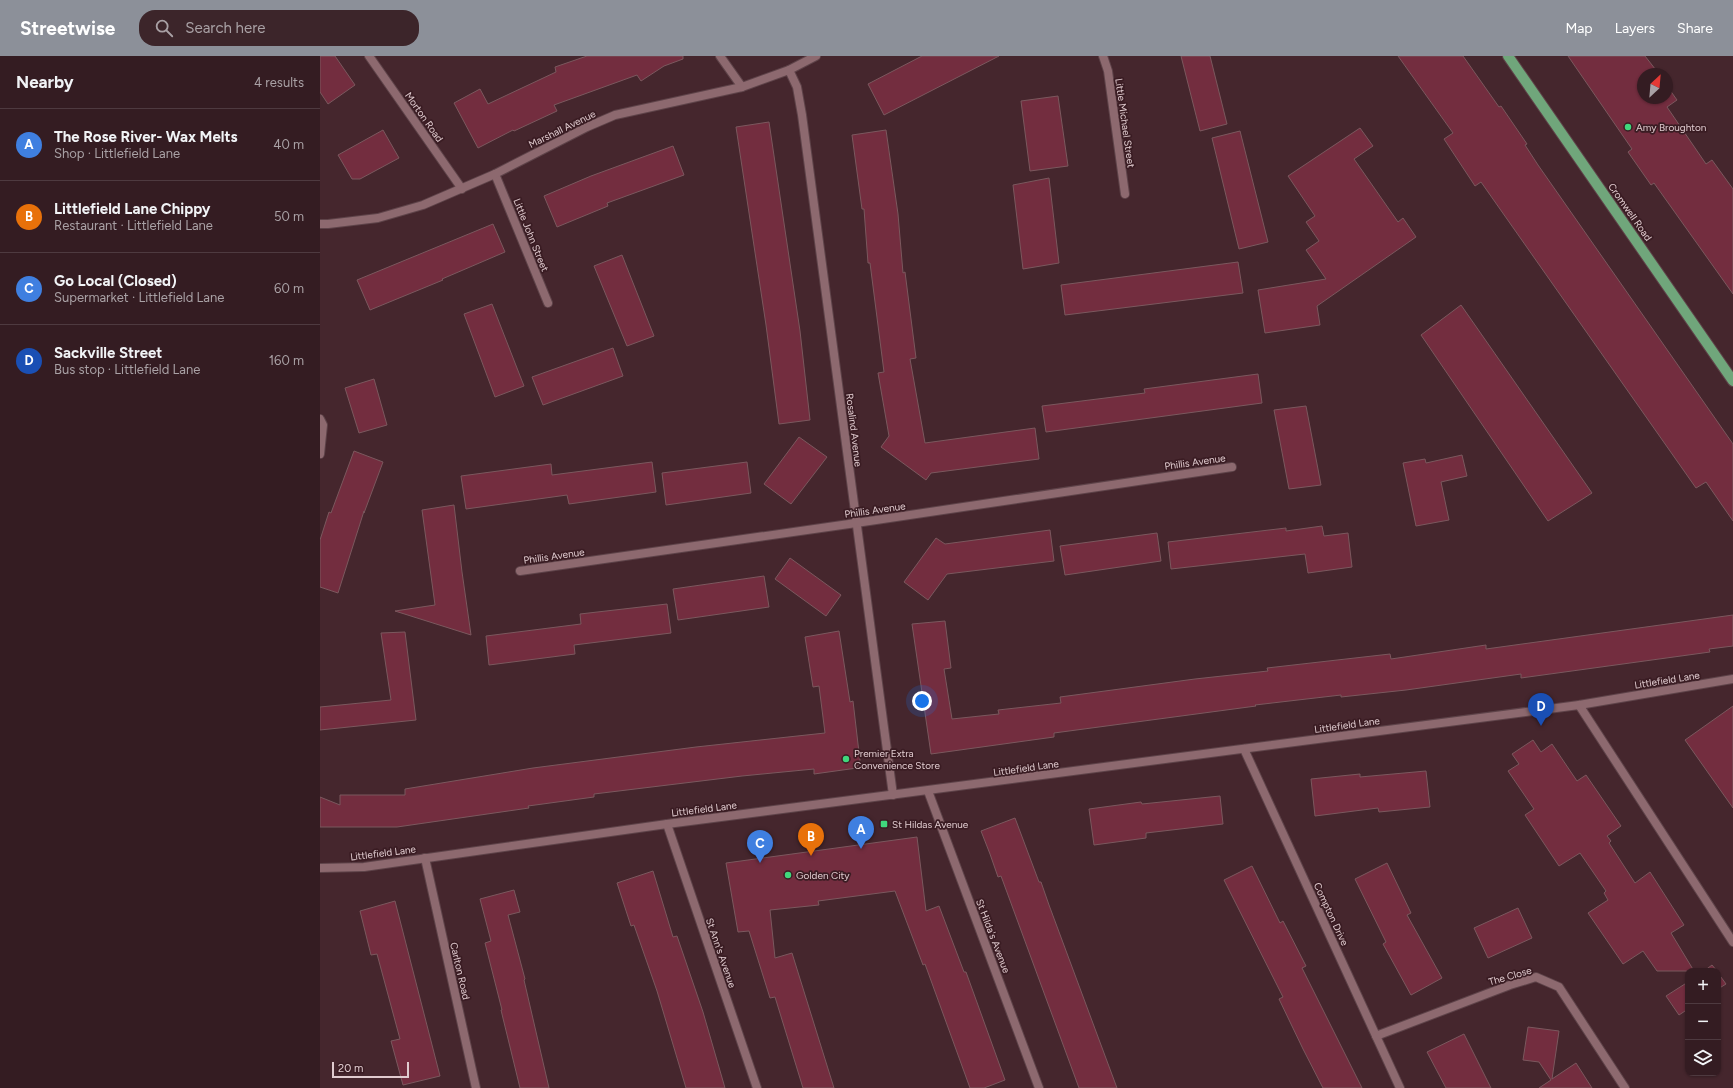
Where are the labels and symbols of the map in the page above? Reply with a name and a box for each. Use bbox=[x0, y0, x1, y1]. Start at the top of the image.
north arrow bbox=[1637, 68, 1673, 104]
street label: Little Michael Street bbox=[1112, 77, 1138, 169]
street label: Morton Road bbox=[402, 89, 446, 145]
street label: Marshall Avenue bbox=[526, 107, 598, 151]
place label: Amy Broughton bbox=[1636, 121, 1707, 134]
marker: Amy Broughton bbox=[1623, 122, 1633, 132]
street label: Cromwell Road bbox=[1605, 180, 1655, 244]
street label: Little John Street bbox=[510, 196, 552, 274]
street label: Rosalind Avenue bbox=[843, 392, 865, 468]
street label: Phillis Avenue bbox=[1164, 451, 1227, 473]
street label: Phillis Avenue bbox=[844, 499, 907, 521]
street label: Phillis Avenue bbox=[523, 545, 586, 567]
street label: Littlefield Lane bbox=[1633, 668, 1701, 692]
your location bbox=[912, 691, 932, 711]
pin: D bbox=[1528, 693, 1554, 726]
street label: Littlefield Lane bbox=[1313, 714, 1381, 736]
place label: Premier Extra Convenience Store bbox=[854, 747, 940, 772]
marker: Premier Extra Convenience Store bbox=[841, 754, 851, 764]
street label: Littlefield Lane bbox=[992, 757, 1060, 779]
street label: Littlefield Lane bbox=[670, 798, 738, 819]
pin: A bbox=[848, 816, 874, 849]
place label: St Hildas Avenue bbox=[892, 818, 969, 831]
marker: St Hildas Avenue bbox=[879, 819, 889, 829]
pin: B bbox=[798, 823, 824, 856]
pin: C bbox=[747, 830, 773, 863]
street label: Littlefield Lane bbox=[349, 842, 417, 863]
place label: Golden City bbox=[796, 869, 850, 882]
marker: Golden City bbox=[783, 870, 793, 880]
street label: Compton Drive bbox=[1311, 880, 1352, 948]
street label: St Hilda's Avenue bbox=[973, 897, 1013, 975]
street label: St Ann's Avenue bbox=[703, 916, 739, 990]
street label: Carlton Road bbox=[447, 941, 473, 1001]
street label: The Close bbox=[1487, 963, 1534, 988]
scale bar bbox=[332, 1060, 409, 1079]

